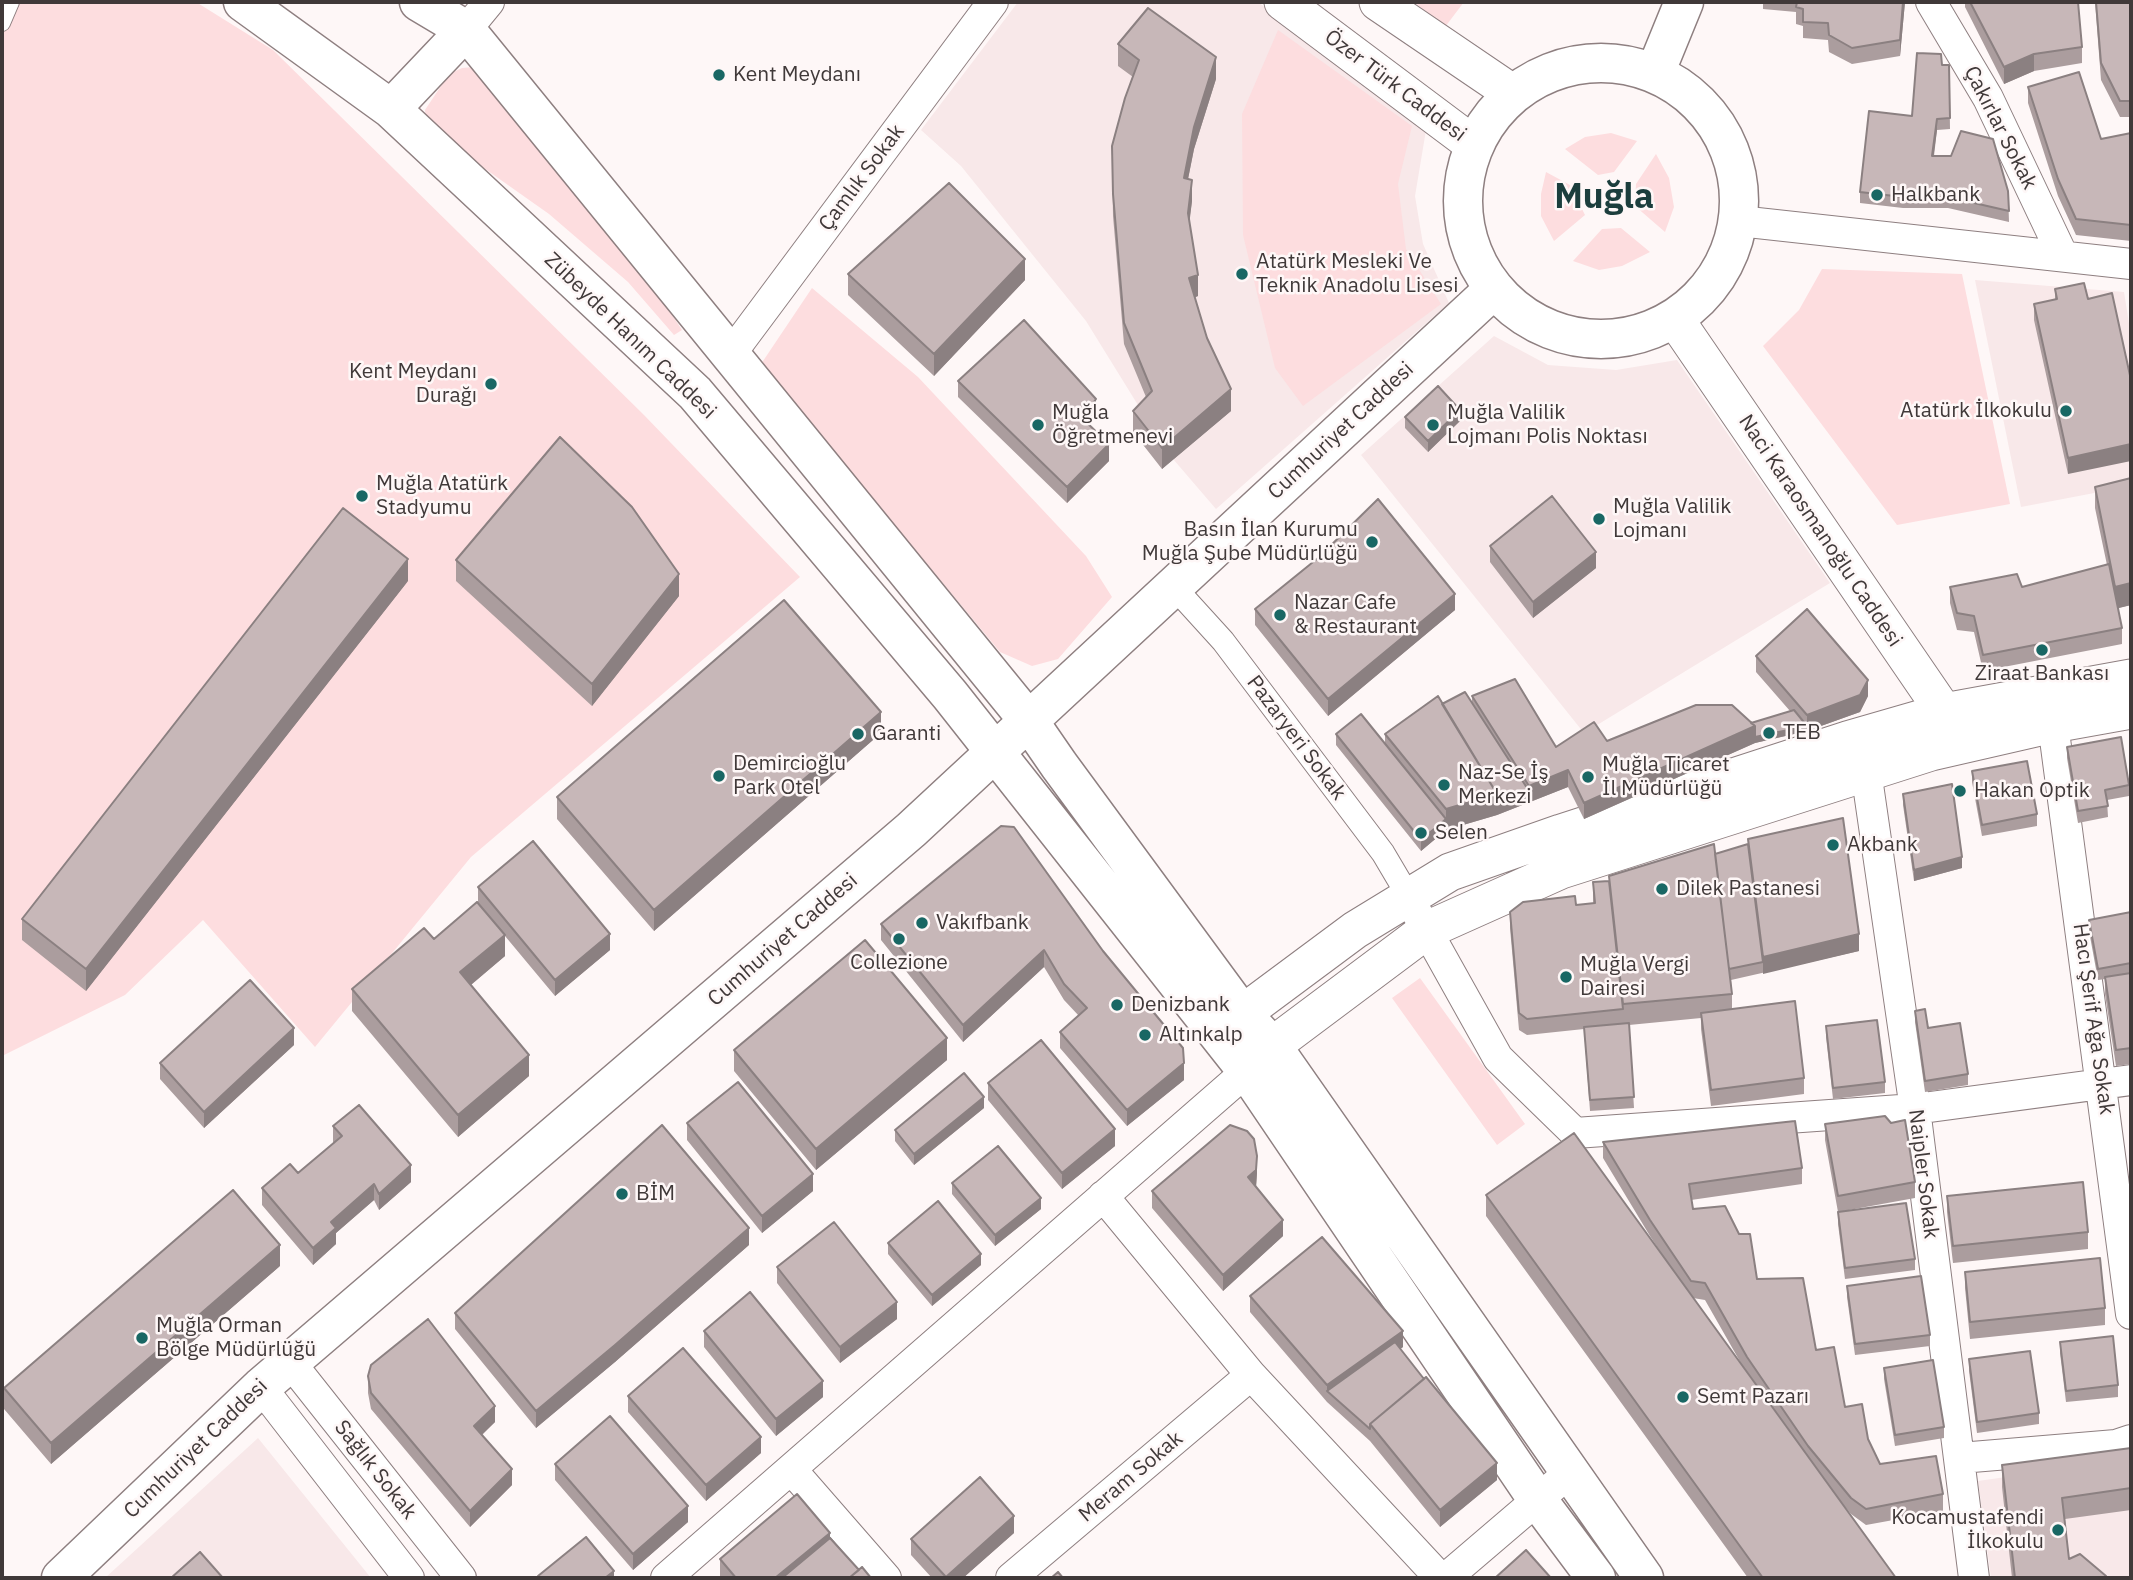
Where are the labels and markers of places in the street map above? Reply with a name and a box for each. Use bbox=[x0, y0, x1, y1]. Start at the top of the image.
place label: Kent Meydanı bbox=[733, 62, 861, 88]
marker: Kent Meydanı bbox=[711, 67, 727, 83]
place label: Halkbank bbox=[1891, 182, 1980, 208]
marker: Halkbank bbox=[1869, 187, 1885, 203]
place label: Atatürk Mesleki Ve Teknik Anadolu Lisesi bbox=[1256, 249, 1459, 299]
marker: Atatürk Mesleki Ve Teknik Anadolu Lisesi bbox=[1234, 266, 1250, 282]
place label: Kent Meydanı Durağı bbox=[349, 359, 477, 409]
marker: Kent Meydanı Durağı bbox=[483, 376, 499, 392]
place label: Atatürk İlkokulu bbox=[1900, 398, 2052, 424]
place label: Muğla Öğretmenevi bbox=[1052, 400, 1173, 450]
place label: Muğla Valilik Lojmanı Polis Noktası bbox=[1447, 400, 1648, 450]
marker: Atatürk İlkokulu bbox=[2058, 403, 2074, 419]
marker: Muğla Öğretmenevi bbox=[1030, 417, 1046, 433]
marker: Muğla Valilik Lojmanı Polis Noktası bbox=[1425, 417, 1441, 433]
place label: Muğla Atatürk Stadyumu bbox=[376, 471, 508, 521]
marker: Muğla Atatürk Stadyumu bbox=[354, 488, 370, 504]
place label: Muğla Valilik Lojmanı bbox=[1613, 494, 1731, 544]
marker: Muğla Valilik Lojmanı bbox=[1591, 511, 1607, 527]
place label: Basın İlan Kurumu Muğla Şube Müdürlüğü bbox=[1142, 517, 1358, 567]
marker: Basın İlan Kurumu Muğla Şube Müdürlüğü bbox=[1364, 534, 1380, 550]
place label: Nazar Cafe & Restaurant bbox=[1294, 590, 1417, 640]
marker: Nazar Cafe & Restaurant bbox=[1272, 607, 1288, 623]
marker: Ziraat Bankası bbox=[2034, 642, 2050, 658]
place label: Ziraat Bankası bbox=[1975, 661, 2109, 687]
place label: TEB bbox=[1783, 720, 1821, 746]
place label: Garanti bbox=[872, 721, 941, 747]
marker: TEB bbox=[1761, 725, 1777, 741]
marker: Garanti bbox=[850, 726, 866, 742]
place label: Demircioğlu Park Otel bbox=[733, 751, 846, 801]
place label: Muğla Ticaret İl Müdürlüğü bbox=[1602, 752, 1730, 802]
place label: Naz-Se İş Merkezi bbox=[1458, 760, 1549, 810]
marker: Demircioğlu Park Otel bbox=[711, 768, 727, 784]
marker: Muğla Ticaret İl Müdürlüğü bbox=[1580, 769, 1596, 785]
marker: Naz-Se İş Merkezi bbox=[1436, 777, 1452, 793]
place label: Hakan Optik bbox=[1974, 778, 2090, 804]
marker: Hakan Optik bbox=[1952, 783, 1968, 799]
place label: Selen bbox=[1435, 820, 1488, 846]
marker: Selen bbox=[1413, 825, 1429, 841]
place label: Akbank bbox=[1847, 832, 1918, 858]
marker: Akbank bbox=[1825, 837, 1841, 853]
place label: Dilek Pastanesi bbox=[1676, 876, 1820, 902]
marker: Dilek Pastanesi bbox=[1654, 881, 1670, 897]
place label: Vakıfbank bbox=[936, 910, 1029, 936]
marker: Vakıfbank bbox=[914, 915, 930, 931]
marker: Collezione bbox=[891, 931, 907, 947]
place label: Collezione bbox=[850, 950, 948, 976]
place label: Muğla Vergi Dairesi bbox=[1580, 952, 1689, 1002]
marker: Muğla Vergi Dairesi bbox=[1558, 969, 1574, 985]
place label: Denizbank bbox=[1131, 992, 1230, 1018]
marker: Denizbank bbox=[1109, 997, 1125, 1013]
place label: Altınkalp bbox=[1159, 1022, 1243, 1048]
marker: Altınkalp bbox=[1137, 1027, 1153, 1043]
place label: BİM bbox=[636, 1181, 675, 1207]
marker: BİM bbox=[614, 1186, 630, 1202]
place label: Muğla Orman Bölge Müdürlüğü bbox=[156, 1313, 316, 1363]
marker: Muğla Orman Bölge Müdürlüğü bbox=[134, 1330, 150, 1346]
place label: Semt Pazarı bbox=[1697, 1384, 1809, 1410]
marker: Semt Pazarı bbox=[1675, 1389, 1691, 1405]
place label: Kocamustafendi İlkokulu bbox=[1891, 1505, 2044, 1555]
marker: Kocamustafendi İlkokulu bbox=[2050, 1522, 2066, 1538]

